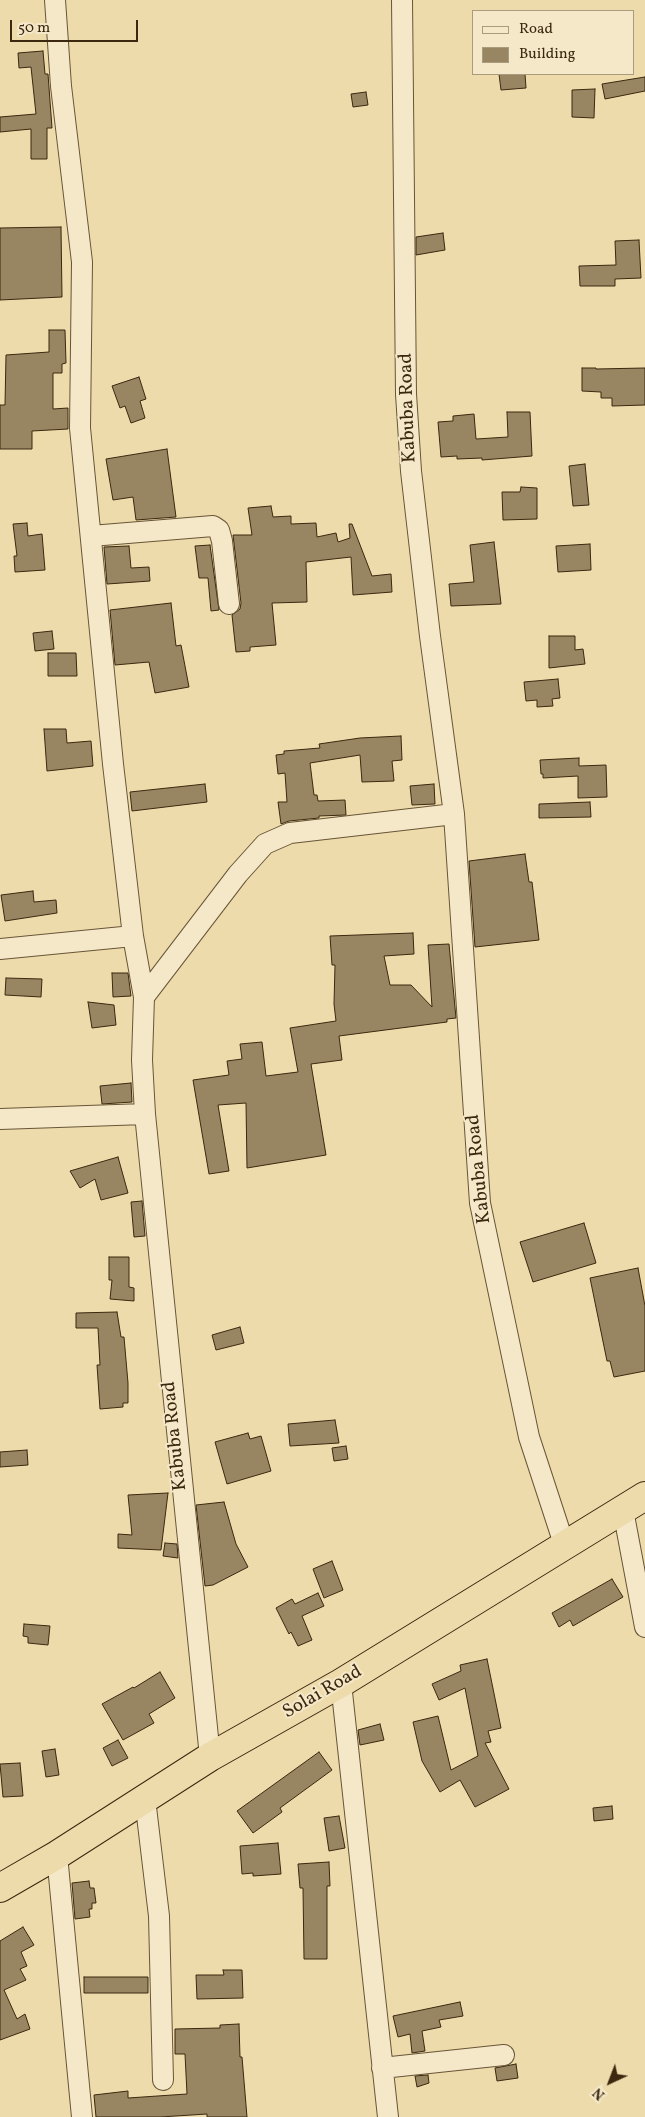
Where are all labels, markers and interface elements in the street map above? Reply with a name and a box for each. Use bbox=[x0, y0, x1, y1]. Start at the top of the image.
scale bar bbox=[12, 10, 140, 42]
legend bbox=[472, 10, 635, 75]
text: 50 m bbox=[18, 18, 50, 39]
text: Road bbox=[519, 19, 553, 40]
text: Building bbox=[519, 44, 575, 65]
street label: Kabuba Road bbox=[396, 353, 422, 463]
street label: Kabuba Road bbox=[463, 1113, 497, 1225]
street label: Kabuba Road bbox=[159, 1380, 193, 1492]
street label: Solai Road bbox=[279, 1661, 367, 1725]
north arrow bbox=[585, 2057, 635, 2107]
text: N bbox=[589, 2083, 610, 2104]

